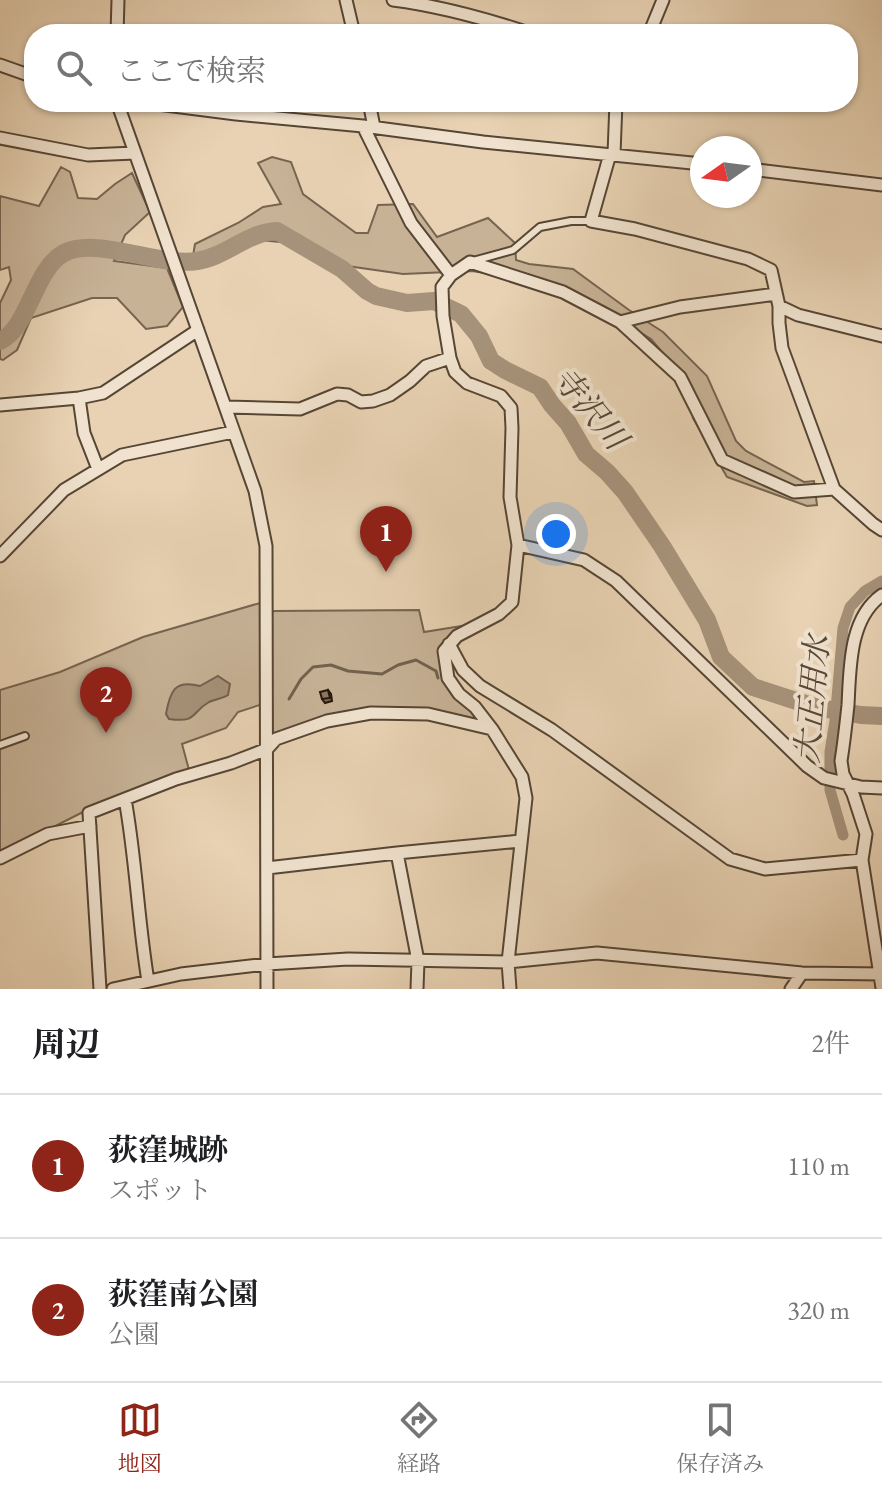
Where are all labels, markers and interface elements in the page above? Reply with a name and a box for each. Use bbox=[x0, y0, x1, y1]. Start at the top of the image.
search box bbox=[24, 24, 858, 112]
icon: search bbox=[52, 46, 96, 90]
text: ここで検索 bbox=[116, 51, 266, 90]
north arrow bbox=[690, 136, 762, 208]
water label: 寺沢川 bbox=[543, 358, 639, 461]
pin: 1 bbox=[360, 506, 412, 572]
your location bbox=[536, 514, 576, 554]
water label: 大正用水 bbox=[786, 630, 839, 765]
pin: 2 bbox=[80, 667, 132, 733]
text: 周辺 bbox=[32, 1022, 100, 1066]
text: 2件 bbox=[812, 1026, 850, 1060]
text: 荻窪城跡 bbox=[108, 1130, 228, 1169]
text: 1 bbox=[51, 1149, 65, 1183]
text: 110 m bbox=[787, 1149, 850, 1183]
text: スポット bbox=[108, 1173, 212, 1207]
text: 荻窪南公園 bbox=[108, 1274, 258, 1313]
text: 2 bbox=[51, 1293, 65, 1327]
text: 320 m bbox=[787, 1293, 850, 1327]
text: 公園 bbox=[108, 1317, 160, 1351]
tab: 地図 bbox=[118, 1398, 162, 1478]
tab: 経路 bbox=[397, 1398, 441, 1478]
tab: 保存済み bbox=[676, 1398, 764, 1478]

